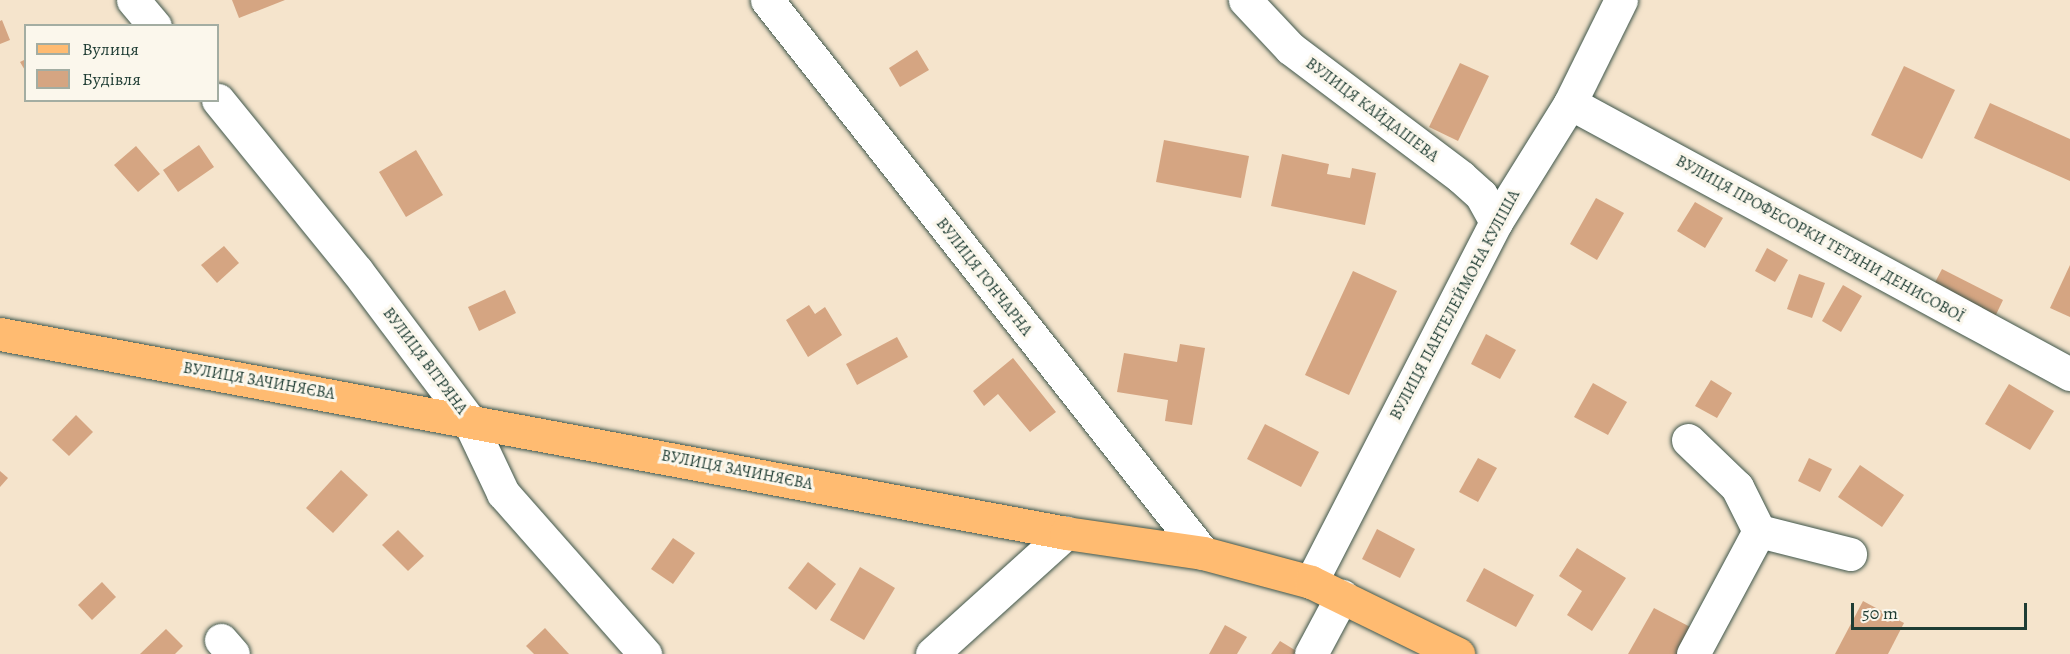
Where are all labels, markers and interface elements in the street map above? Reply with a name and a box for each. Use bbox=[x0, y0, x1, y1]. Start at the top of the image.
legend bbox=[24, 24, 219, 102]
text: Вулиця bbox=[82, 37, 139, 61]
street label: ВУЛИЦЯ КАЙДАШЕВА bbox=[1302, 54, 1442, 166]
text: Будівля bbox=[82, 67, 141, 91]
street label: ВУЛИЦЯ ПРОФЕСОРКИ ТЕТЯНИ ДЕНИСОВОЇ bbox=[1672, 151, 1968, 327]
street label: ВУЛИЦЯ ПАНТЕЛЕЙМОНА КУЛІША bbox=[1386, 187, 1524, 423]
street label: ВУЛИЦЯ ГОНЧАРНА bbox=[932, 214, 1036, 340]
street label: ВУЛИЦЯ ВІТРЯНА bbox=[379, 304, 471, 418]
street label: ВУЛИЦЯ ЗАЧИНЯЄВА bbox=[182, 358, 336, 404]
street label: ВУЛИЦЯ ЗАЧИНЯЄВА bbox=[660, 446, 814, 494]
scale bar bbox=[1854, 591, 2030, 629]
text: 50 m bbox=[1862, 601, 1898, 625]

